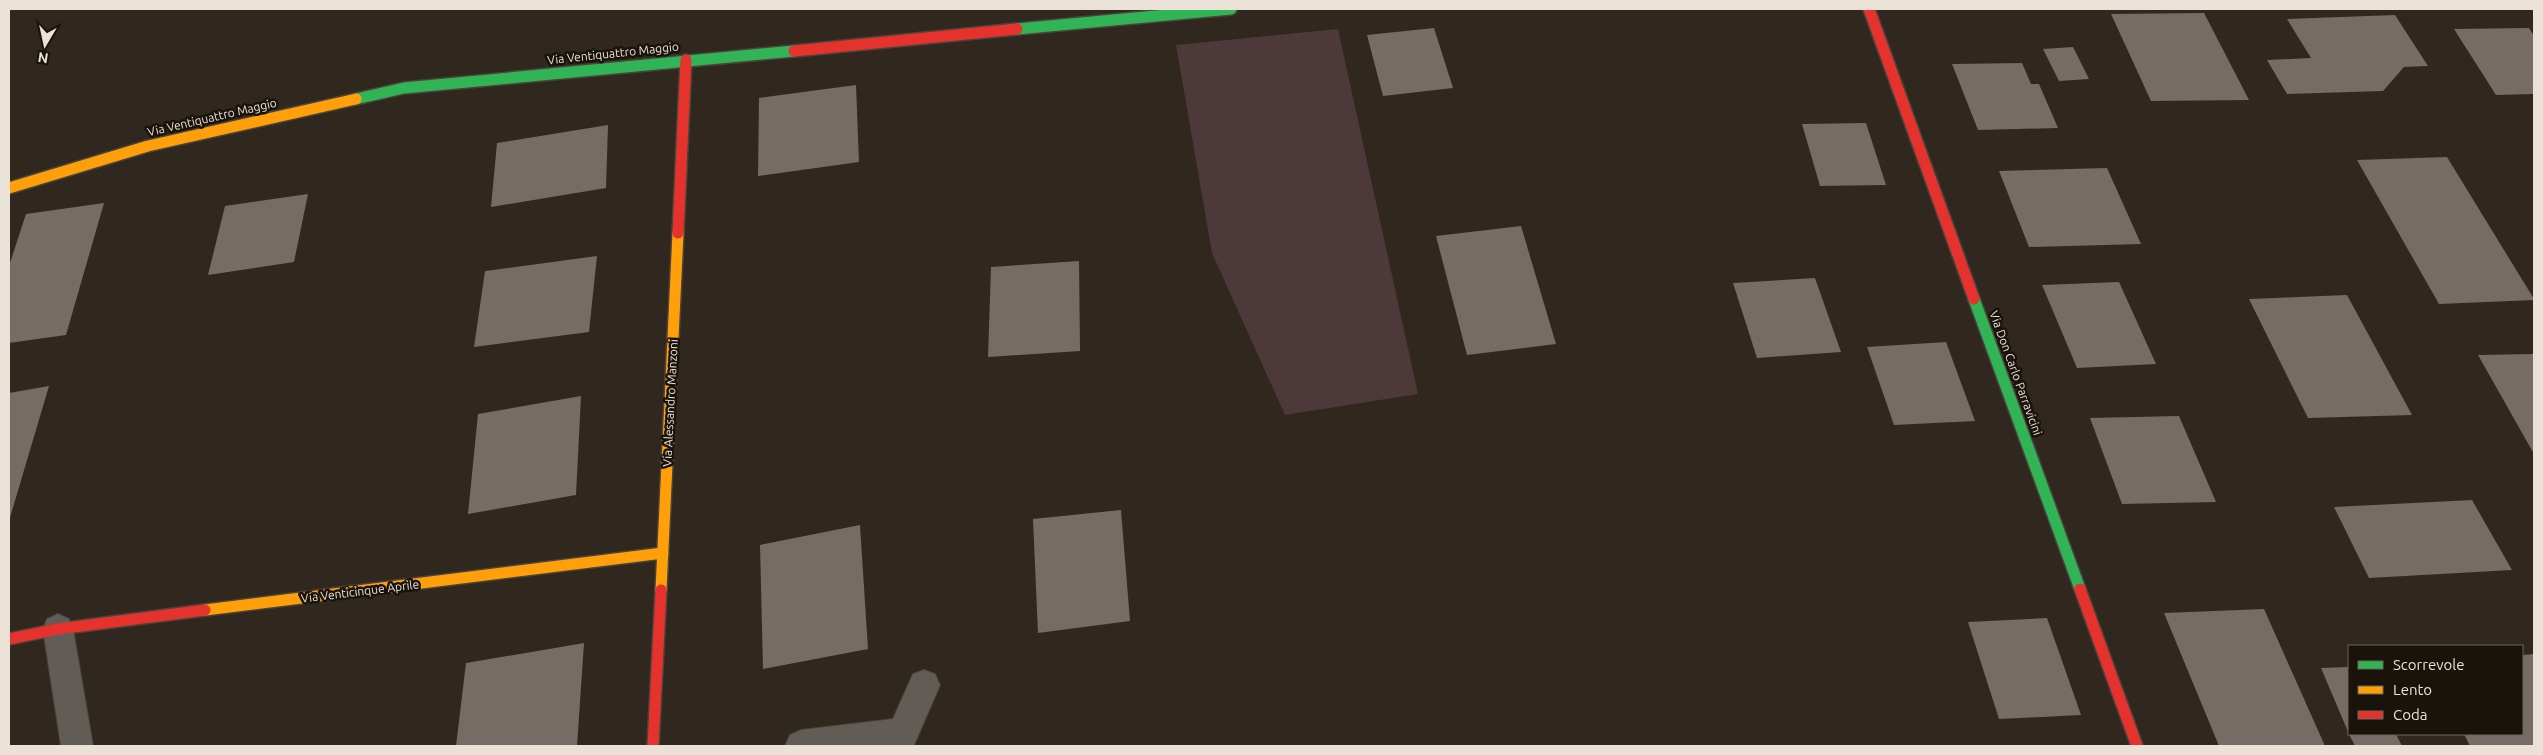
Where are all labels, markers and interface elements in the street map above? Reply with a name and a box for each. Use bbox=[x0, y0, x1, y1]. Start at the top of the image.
north arrow bbox=[20, 20, 70, 70]
street label: Via Ventiquattro Maggio bbox=[547, 40, 679, 66]
text: N bbox=[37, 49, 49, 67]
street label: Via Ventiquattro Maggio bbox=[146, 96, 278, 138]
street label: Via Don Carlo Parravicini bbox=[1987, 309, 2045, 437]
street label: Via Alessandro Manzoni bbox=[660, 339, 680, 467]
street label: Via Venticinque Aprile bbox=[300, 577, 420, 605]
legend bbox=[2348, 645, 2523, 735]
text: Scorrevole bbox=[2393, 656, 2464, 673]
text: Lento bbox=[2393, 681, 2432, 698]
text: Coda bbox=[2393, 706, 2427, 723]

